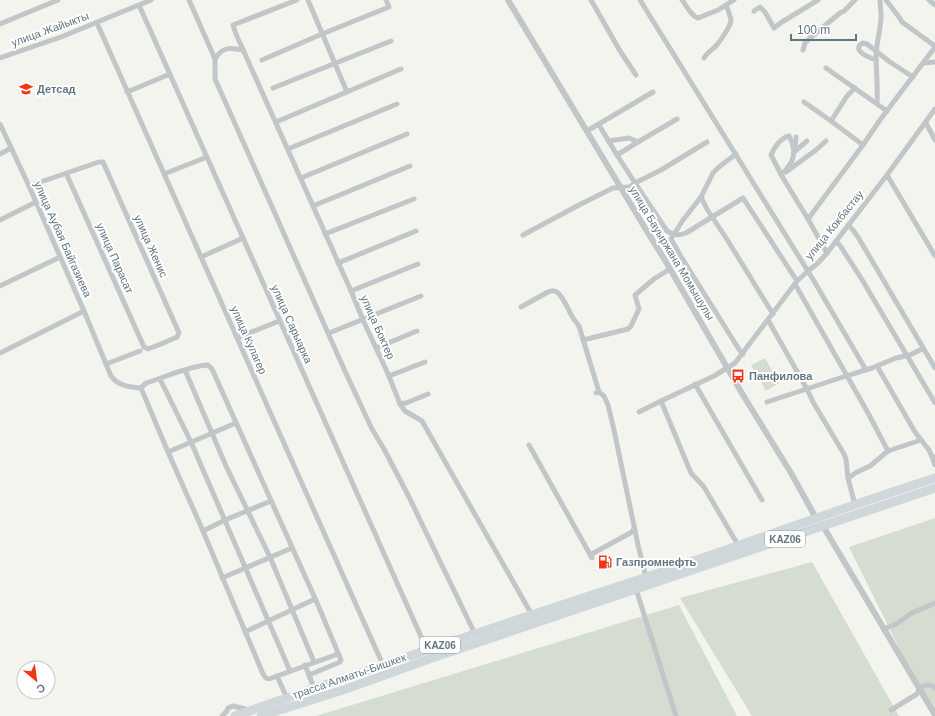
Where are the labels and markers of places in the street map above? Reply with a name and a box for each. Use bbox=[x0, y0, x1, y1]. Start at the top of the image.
school or university icon: Детсад bbox=[18, 81, 34, 97]
place label: Детсад bbox=[37, 83, 76, 95]
bus stop icon: Панфилова bbox=[730, 368, 746, 384]
place label: Панфилова bbox=[749, 370, 813, 382]
fuel station icon: Газпромнефть bbox=[597, 554, 613, 570]
place label: Газпромнефть bbox=[616, 556, 697, 568]

